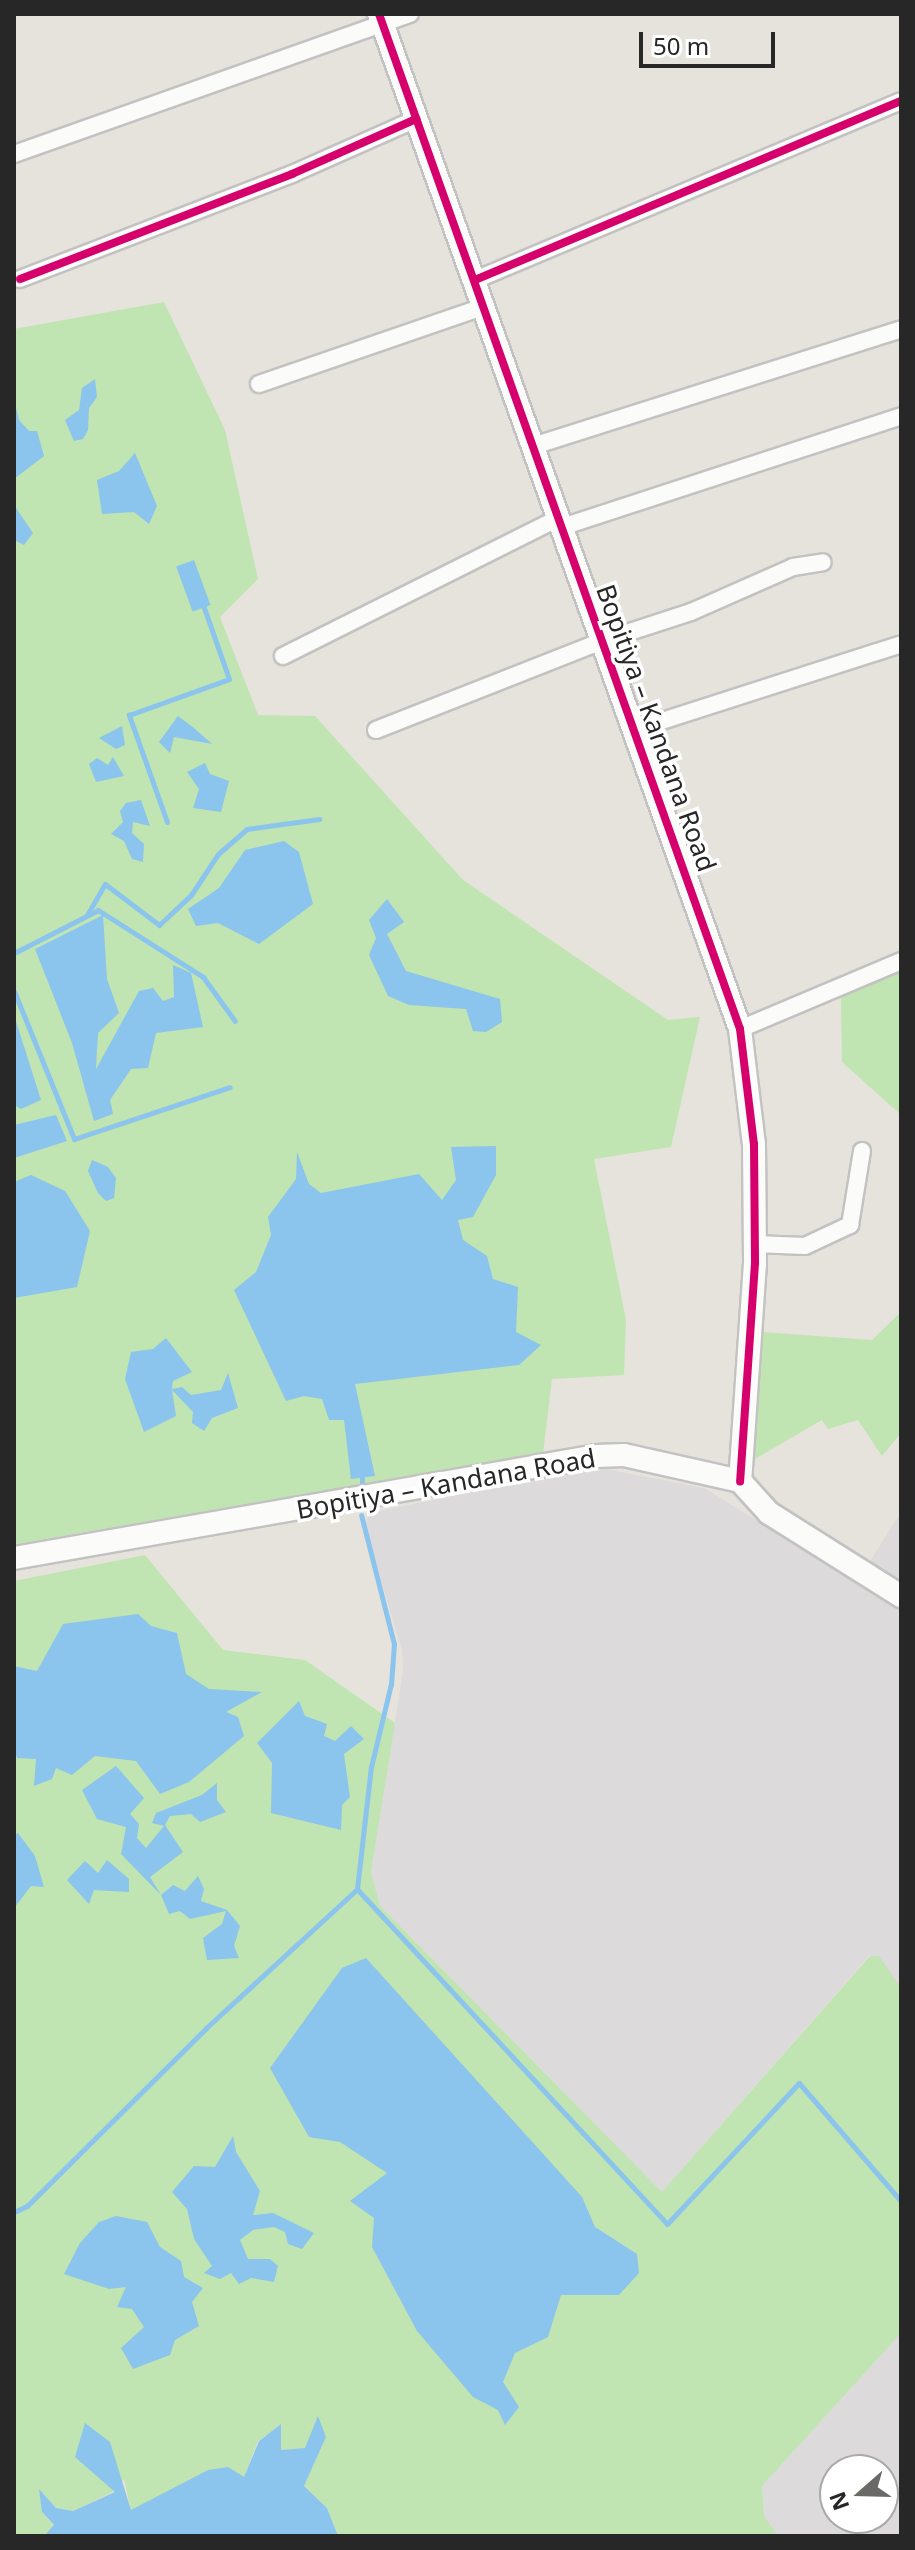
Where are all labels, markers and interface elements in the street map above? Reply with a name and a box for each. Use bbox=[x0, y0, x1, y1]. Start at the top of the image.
scale bar bbox=[643, 16, 779, 66]
text: 50 m bbox=[653, 29, 709, 62]
street label: Bopitiya – Kandana Road bbox=[590, 580, 722, 876]
street label: Bopitiya – Kandana Road bbox=[294, 1442, 598, 1526]
north arrow bbox=[819, 2454, 899, 2534]
text: N bbox=[821, 2488, 855, 2515]

